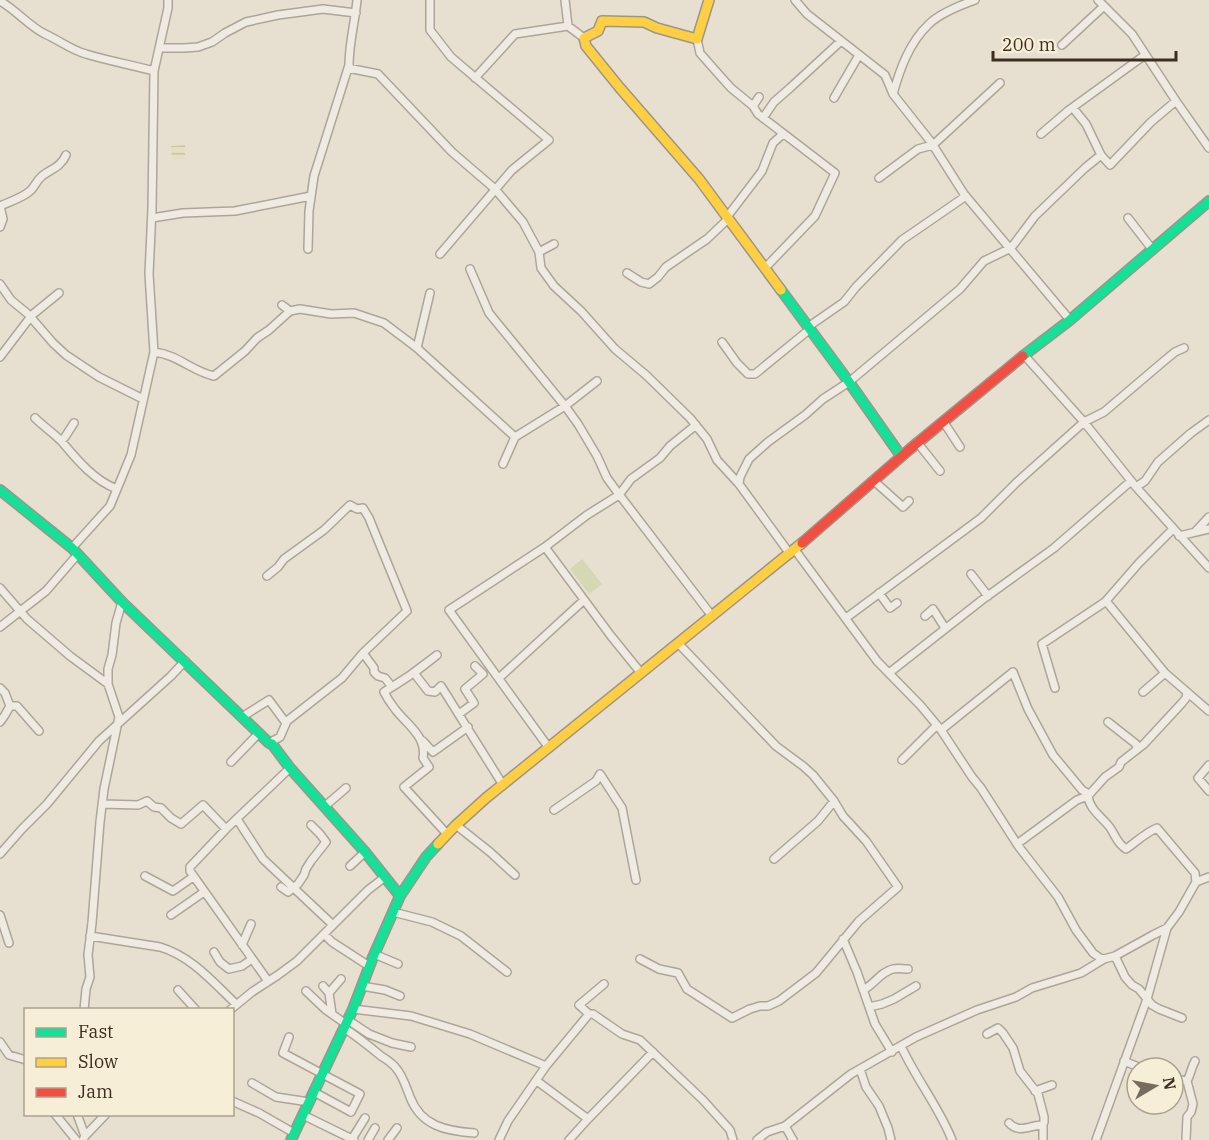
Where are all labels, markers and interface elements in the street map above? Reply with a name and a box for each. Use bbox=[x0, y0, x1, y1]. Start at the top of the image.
scale bar bbox=[993, 24, 1176, 62]
text: 200 m bbox=[1002, 33, 1056, 56]
legend bbox=[24, 1008, 234, 1116]
text: Fast bbox=[78, 1020, 113, 1043]
text: Slow bbox=[78, 1050, 118, 1073]
north arrow bbox=[1125, 1056, 1185, 1116]
text: N bbox=[1159, 1075, 1181, 1091]
text: Jam bbox=[78, 1080, 113, 1103]

